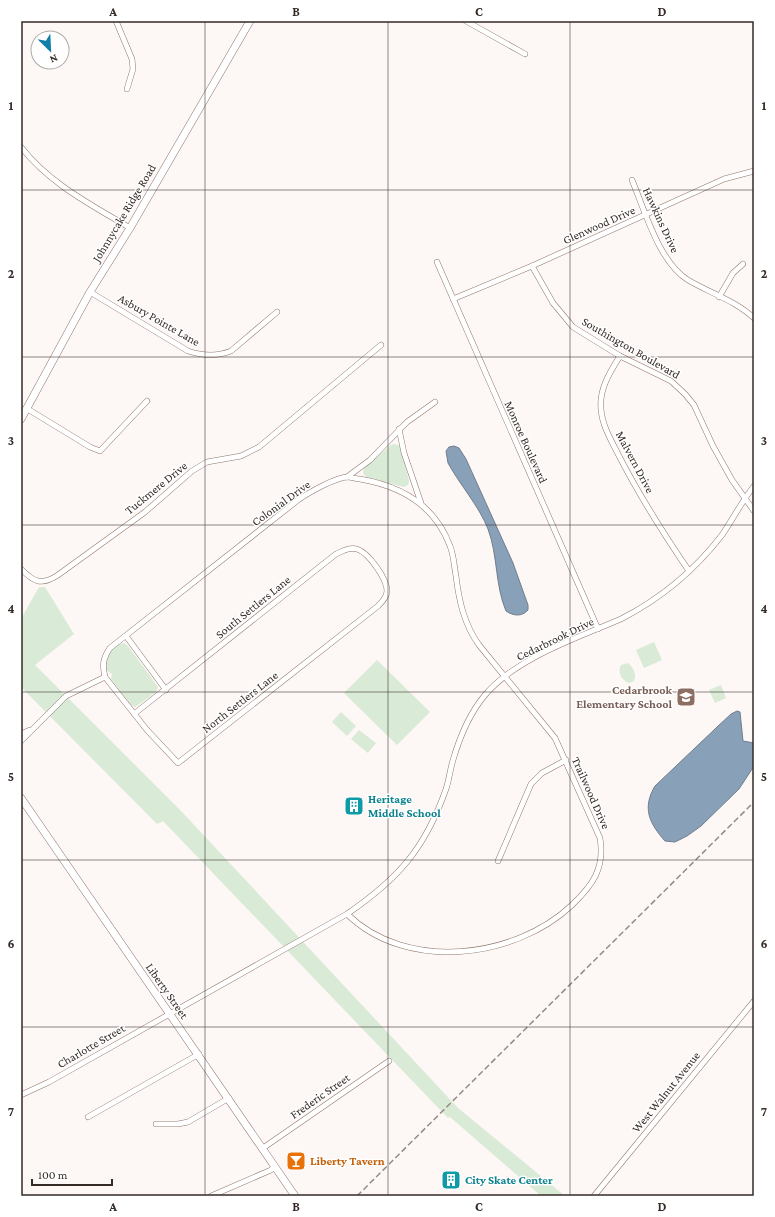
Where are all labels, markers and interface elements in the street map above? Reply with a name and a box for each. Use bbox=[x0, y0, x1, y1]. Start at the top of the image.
text: A bbox=[108, 4, 117, 19]
text: B bbox=[292, 4, 300, 19]
text: C bbox=[475, 4, 483, 19]
text: D bbox=[658, 4, 667, 19]
north arrow bbox=[30, 30, 70, 70]
text: N bbox=[48, 52, 60, 66]
text: 1 bbox=[9, 98, 14, 113]
text: 1 bbox=[762, 98, 767, 113]
street label: Johnnycake Ridge Road bbox=[89, 161, 159, 265]
street label: Hawkins Drive bbox=[640, 185, 682, 255]
street label: Glenwood Drive bbox=[561, 203, 637, 247]
text: 2 bbox=[8, 266, 15, 281]
text: 2 bbox=[761, 266, 768, 281]
street label: Asbury Pointe Lane bbox=[116, 291, 202, 349]
street label: Southington Boulevard bbox=[579, 314, 683, 382]
street label: Monroe Boulevard bbox=[502, 399, 551, 486]
street label: Malvern Drive bbox=[613, 429, 657, 495]
text: 3 bbox=[8, 433, 14, 448]
text: 3 bbox=[761, 433, 767, 448]
street label: Tuckmere Drive bbox=[122, 459, 190, 517]
street label: Colonial Drive bbox=[249, 477, 313, 529]
street label: South Settlers Lane bbox=[213, 573, 293, 641]
text: 4 bbox=[7, 601, 15, 616]
text: 4 bbox=[760, 601, 768, 616]
street label: Cedarbrook Drive bbox=[514, 614, 596, 664]
street label: North Settlers Lane bbox=[199, 668, 281, 736]
place label: Cedarbrook Elementary School bbox=[576, 683, 673, 711]
school or university icon: Cedarbrook Elementary School bbox=[675, 686, 697, 708]
street label: Trailwood Drive bbox=[569, 755, 613, 831]
text: 5 bbox=[8, 769, 14, 784]
text: 5 bbox=[761, 769, 767, 784]
place label: Heritage Middle School bbox=[368, 792, 441, 820]
building icon: Heritage Middle School bbox=[343, 795, 365, 817]
text: 6 bbox=[7, 936, 15, 951]
text: 6 bbox=[760, 936, 768, 951]
street label: Liberty Street bbox=[143, 961, 192, 1022]
street label: Charlotte Street bbox=[55, 1020, 128, 1071]
street label: West Walnut Avenue bbox=[629, 1049, 703, 1135]
street label: Frederic Street bbox=[288, 1070, 353, 1122]
text: 7 bbox=[8, 1104, 14, 1119]
text: 7 bbox=[761, 1104, 767, 1119]
bar icon: Liberty Tavern bbox=[285, 1150, 307, 1172]
place label: Liberty Tavern bbox=[310, 1154, 385, 1168]
scale bar bbox=[32, 1161, 112, 1187]
text: 100 m bbox=[38, 1168, 68, 1182]
building icon: City Skate Center bbox=[440, 1169, 462, 1191]
place label: City Skate Center bbox=[465, 1173, 553, 1187]
text: A bbox=[108, 1199, 117, 1214]
text: B bbox=[292, 1199, 300, 1214]
text: C bbox=[475, 1199, 483, 1214]
text: D bbox=[658, 1199, 667, 1214]

